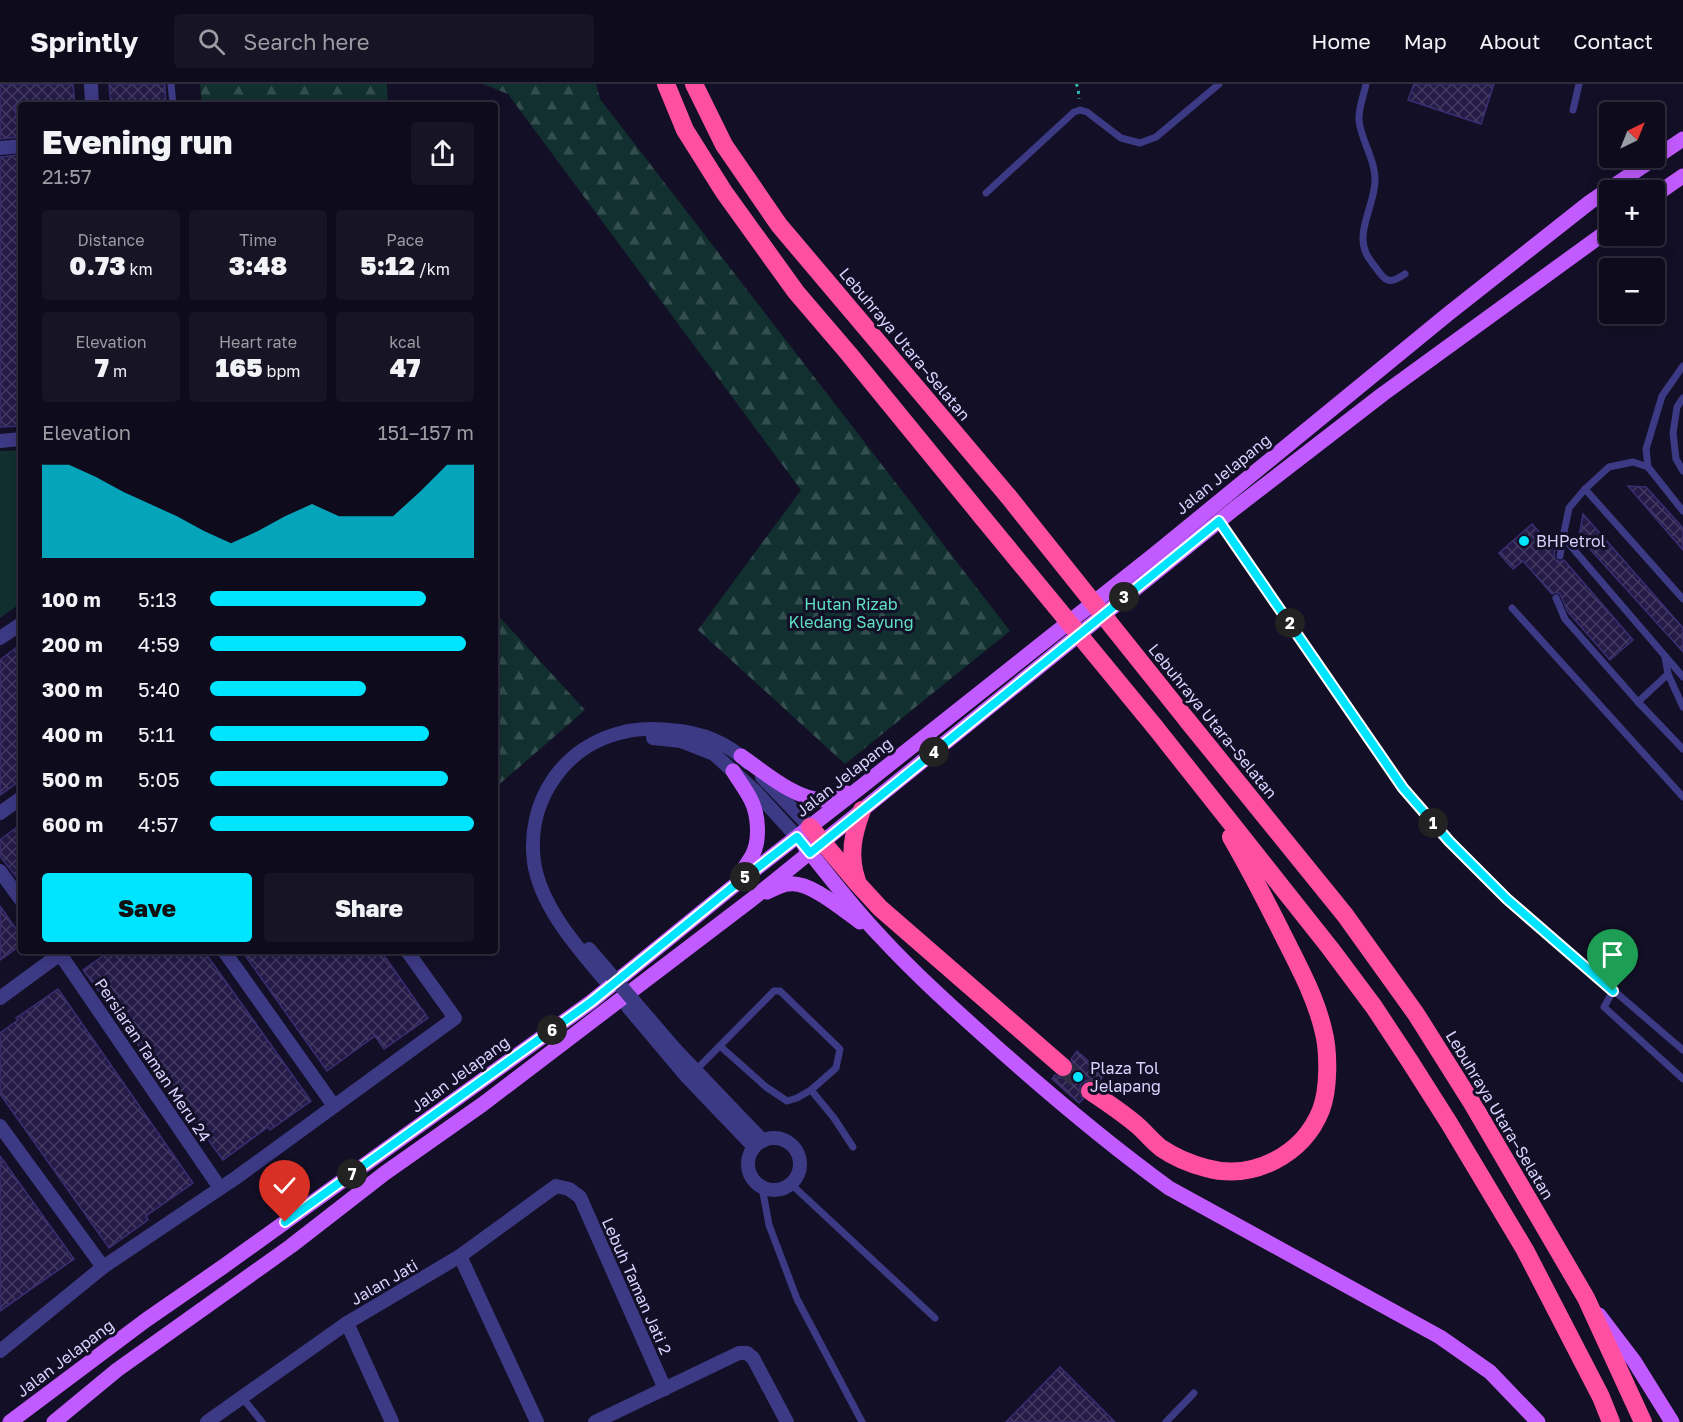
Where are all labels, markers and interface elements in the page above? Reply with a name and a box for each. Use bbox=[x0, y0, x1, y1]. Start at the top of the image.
search box bbox=[174, 14, 594, 68]
text: Sprintly bbox=[30, 25, 138, 58]
icon: search bbox=[195, 25, 228, 58]
text: Search here bbox=[243, 28, 369, 55]
text: Home bbox=[1311, 28, 1371, 54]
text: Map bbox=[1404, 28, 1447, 54]
text: About bbox=[1480, 28, 1540, 54]
text: Contact bbox=[1573, 28, 1653, 54]
north arrow bbox=[1599, 102, 1665, 168]
map controls bbox=[1599, 102, 1665, 324]
text: Evening run bbox=[42, 122, 233, 161]
button: share bbox=[411, 122, 474, 185]
text: 21:57 bbox=[42, 164, 92, 188]
button: + bbox=[1599, 180, 1665, 246]
text: Distance bbox=[77, 230, 145, 250]
text: Time bbox=[239, 230, 277, 250]
text: Pace bbox=[386, 230, 424, 250]
text: 0.73 bbox=[69, 250, 126, 281]
text: 3:48 bbox=[229, 250, 287, 281]
text: 5:12 bbox=[360, 250, 415, 281]
button: − bbox=[1599, 258, 1665, 324]
text: km bbox=[126, 259, 153, 279]
text: /km bbox=[415, 259, 450, 279]
street label: Lebuhraya Utara–Selatan bbox=[835, 263, 975, 425]
text: Elevation bbox=[75, 332, 147, 352]
text: Heart rate bbox=[219, 332, 297, 352]
text: kcal bbox=[389, 332, 421, 352]
text: 7 bbox=[95, 352, 109, 383]
text: 165 bbox=[216, 352, 263, 383]
text: 47 bbox=[390, 352, 420, 383]
text: m bbox=[109, 361, 127, 381]
text: bpm bbox=[263, 361, 300, 381]
text: Elevation bbox=[42, 420, 131, 444]
text: 151–157 m bbox=[378, 420, 474, 444]
street label: Jalan Jelapang bbox=[1171, 429, 1275, 519]
place label: BHPetrol bbox=[1536, 531, 1606, 551]
marker: BHPetrol bbox=[1517, 534, 1531, 548]
pin: 3 bbox=[1109, 582, 1139, 612]
text: 100 m bbox=[42, 587, 101, 611]
text: 5:13 bbox=[138, 587, 177, 611]
text: 3 bbox=[1119, 587, 1129, 607]
park label: Hutan Rizab Kledang Sayung bbox=[789, 594, 913, 632]
pin: 2 bbox=[1275, 608, 1305, 638]
text: 2 bbox=[1285, 613, 1295, 633]
text: 200 m bbox=[42, 632, 103, 656]
text: 4:59 bbox=[138, 632, 180, 656]
street label: Lebuhraya Utara–Selatan bbox=[1144, 640, 1282, 802]
text: 300 m bbox=[42, 677, 103, 701]
text: 5:40 bbox=[138, 677, 180, 701]
text: 400 m bbox=[42, 722, 103, 746]
text: 5:11 bbox=[138, 722, 175, 746]
street label: Jalan Jelapang bbox=[792, 733, 896, 821]
pin: 4 bbox=[919, 737, 949, 767]
text: 4 bbox=[929, 742, 939, 762]
text: 500 m bbox=[42, 767, 103, 791]
text: 5:05 bbox=[138, 767, 180, 791]
pin: 1 bbox=[1418, 808, 1448, 838]
text: 600 m bbox=[42, 812, 103, 836]
text: 4:57 bbox=[138, 812, 178, 836]
text: 1 bbox=[1429, 813, 1437, 833]
pin: 5 bbox=[730, 862, 760, 892]
text: 5 bbox=[740, 867, 750, 887]
button: Save bbox=[42, 873, 252, 942]
button: Share bbox=[264, 873, 474, 942]
pin bbox=[1587, 929, 1638, 991]
icon: arrive bbox=[1596, 938, 1629, 971]
street label: Persiaran Taman Meru 24 bbox=[91, 974, 215, 1146]
pin: 6 bbox=[537, 1015, 567, 1045]
text: 6 bbox=[547, 1020, 557, 1040]
street label: Lebuhraya Utara–Selatan bbox=[1442, 1027, 1558, 1203]
street label: Jalan Jelapang bbox=[407, 1032, 513, 1116]
place label: Plaza Tol Jelapang bbox=[1090, 1058, 1161, 1096]
marker: Plaza Tol Jelapang bbox=[1071, 1070, 1085, 1084]
pin: 7 bbox=[337, 1159, 367, 1189]
pin bbox=[259, 1160, 310, 1222]
text: 7 bbox=[348, 1164, 356, 1184]
icon: check bbox=[268, 1169, 301, 1202]
street label: Lebuh Taman Jati 2 bbox=[598, 1214, 676, 1358]
street label: Jalan Jati bbox=[347, 1255, 421, 1309]
street label: Jalan Jelapang bbox=[12, 1315, 118, 1401]

